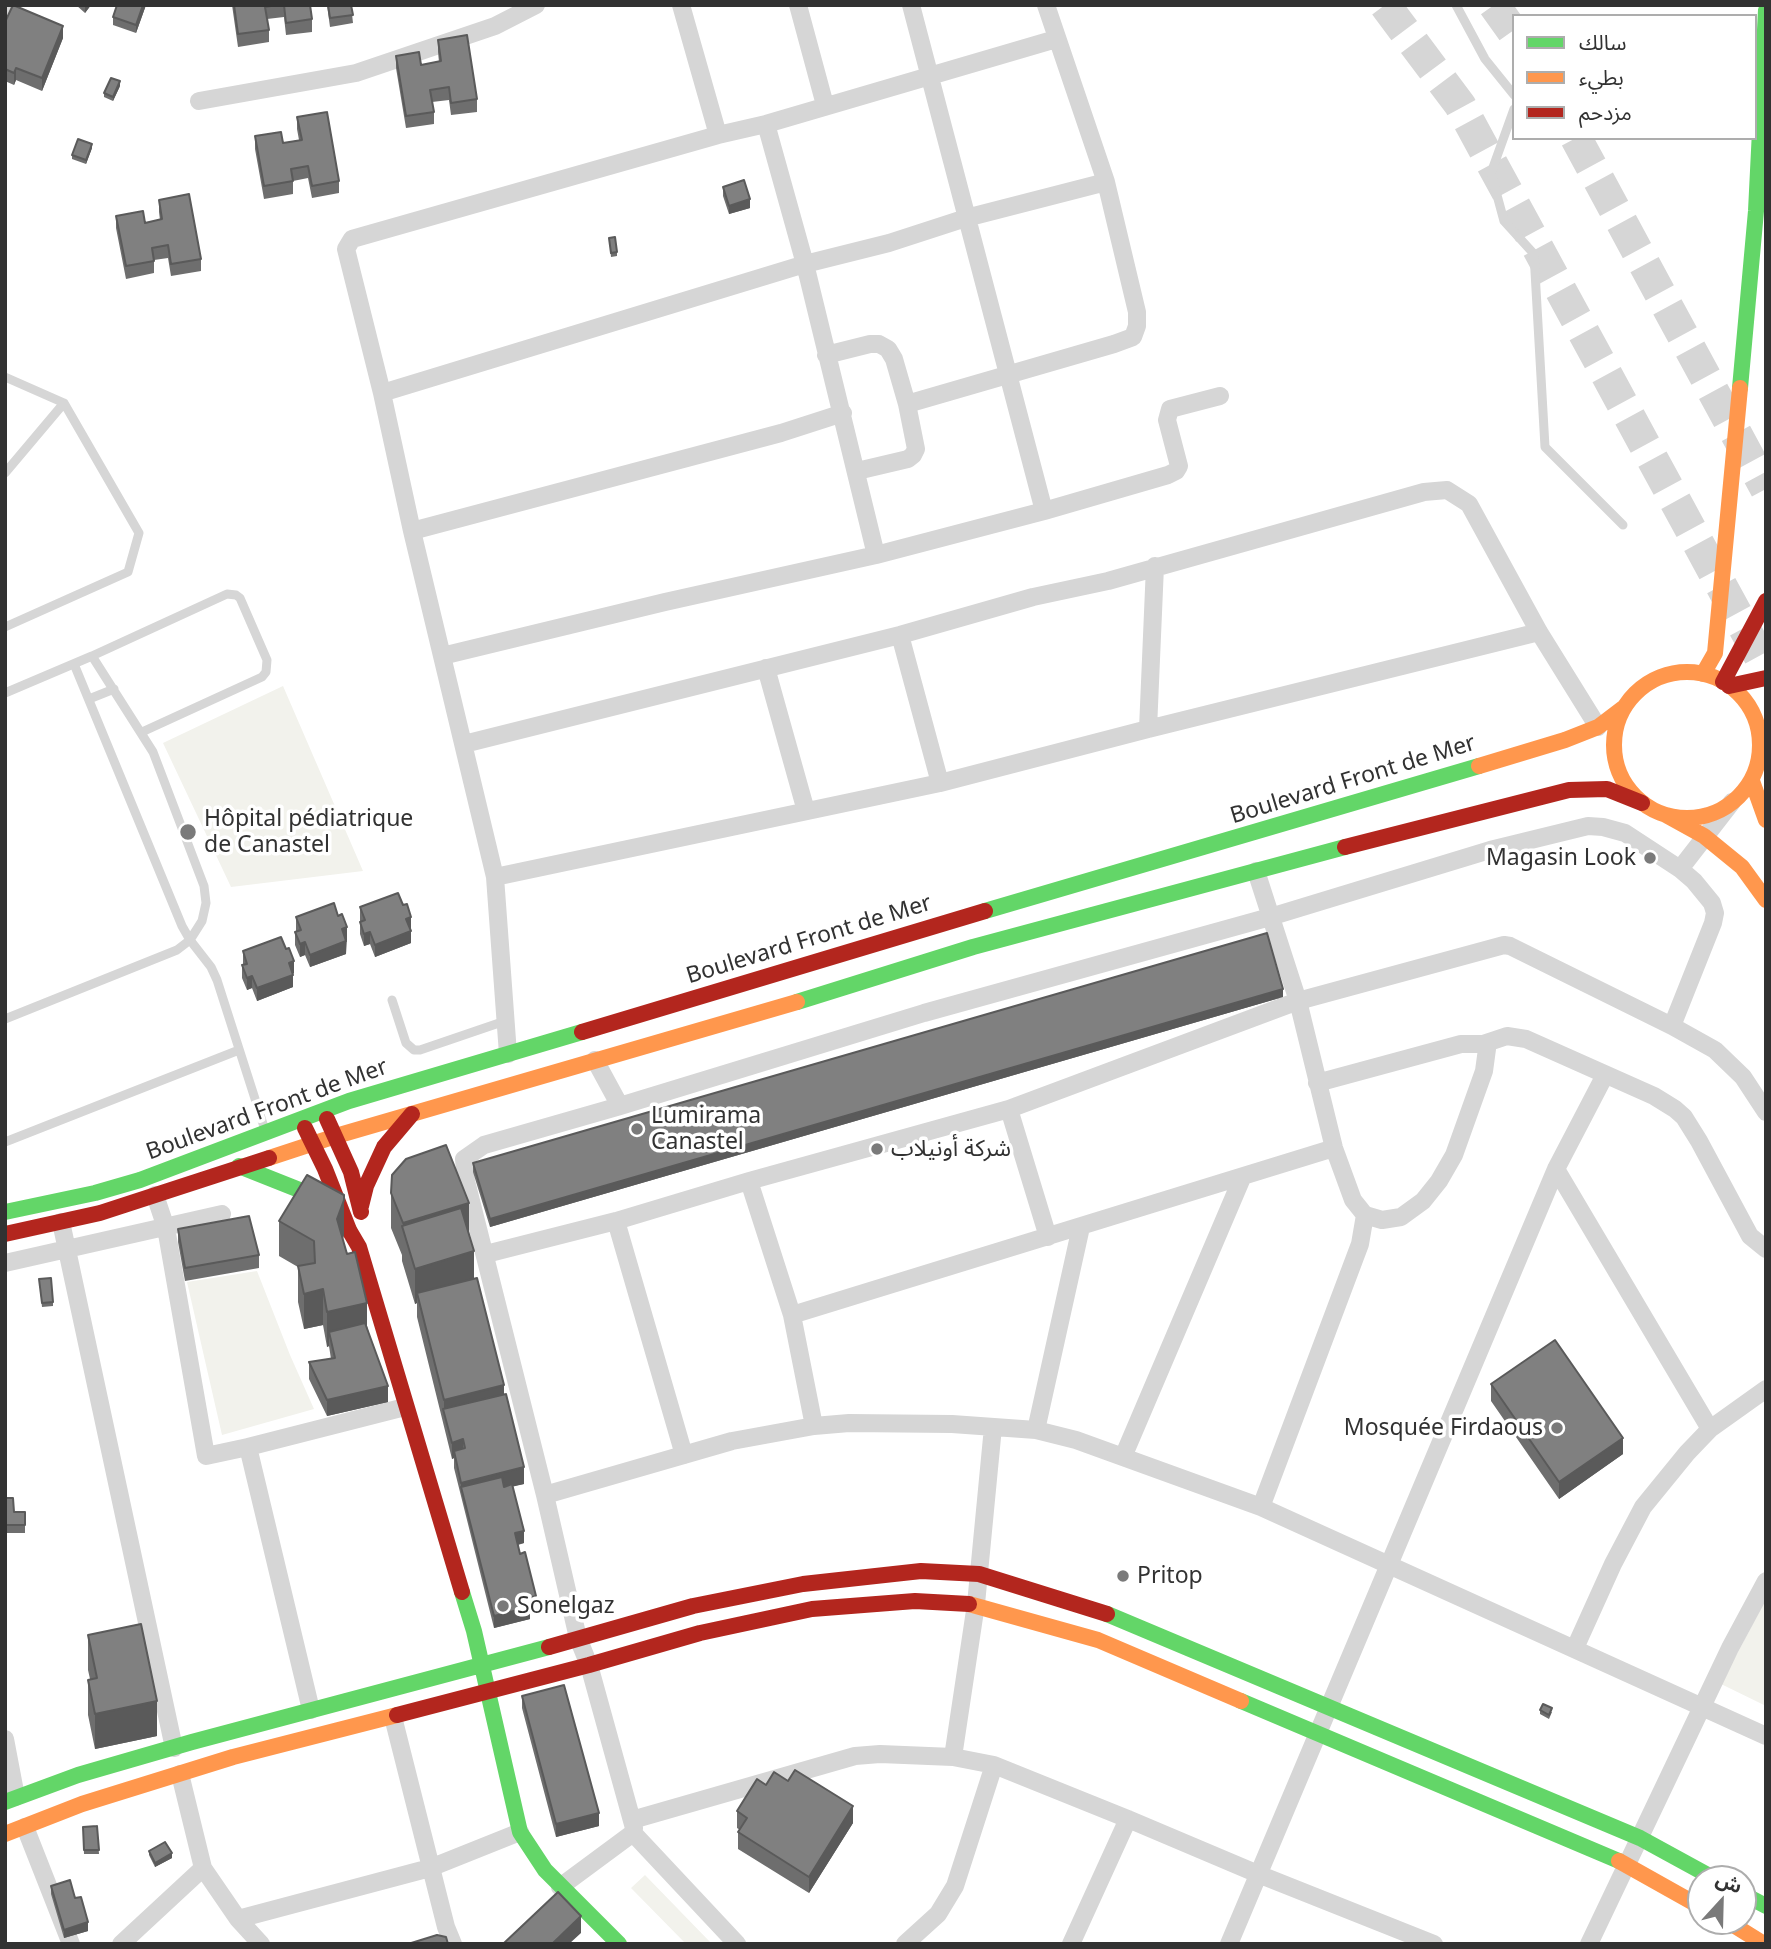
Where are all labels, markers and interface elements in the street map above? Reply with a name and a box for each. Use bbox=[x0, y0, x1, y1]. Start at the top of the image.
legend bbox=[1512, 14, 1757, 140]
text: سالك bbox=[1579, 28, 1626, 56]
text: بطيء bbox=[1579, 63, 1624, 91]
text: مزدحم bbox=[1579, 98, 1632, 126]
street label: Boulevard Front de Mer bbox=[1227, 730, 1479, 830]
place label: Hôpital pédiatrique de Canastel bbox=[204, 805, 413, 859]
marker: Hôpital pédiatrique de Canastel bbox=[178, 822, 198, 842]
place label: Magasin Look bbox=[1486, 844, 1636, 872]
marker: Magasin Look bbox=[1642, 850, 1658, 866]
street label: Boulevard Front de Mer bbox=[683, 890, 935, 990]
street label: Boulevard Front de Mer bbox=[142, 1053, 392, 1167]
place label: Lumirama Canastel bbox=[651, 1102, 761, 1156]
marker: Lumirama Canastel bbox=[629, 1121, 645, 1137]
place label: شركة أونيلاب bbox=[891, 1135, 1011, 1163]
marker: شركة أونيلاب bbox=[869, 1141, 885, 1157]
place label: Mosquée Firdaous bbox=[1344, 1414, 1543, 1442]
marker: Mosquée Firdaous bbox=[1549, 1420, 1565, 1436]
place label: Pritop bbox=[1137, 1562, 1203, 1590]
marker: Pritop bbox=[1115, 1568, 1131, 1584]
place label: Sonelgaz bbox=[517, 1592, 615, 1620]
marker: Sonelgaz bbox=[495, 1598, 511, 1614]
north arrow bbox=[1687, 1865, 1757, 1935]
text: ش bbox=[1712, 1865, 1746, 1899]

